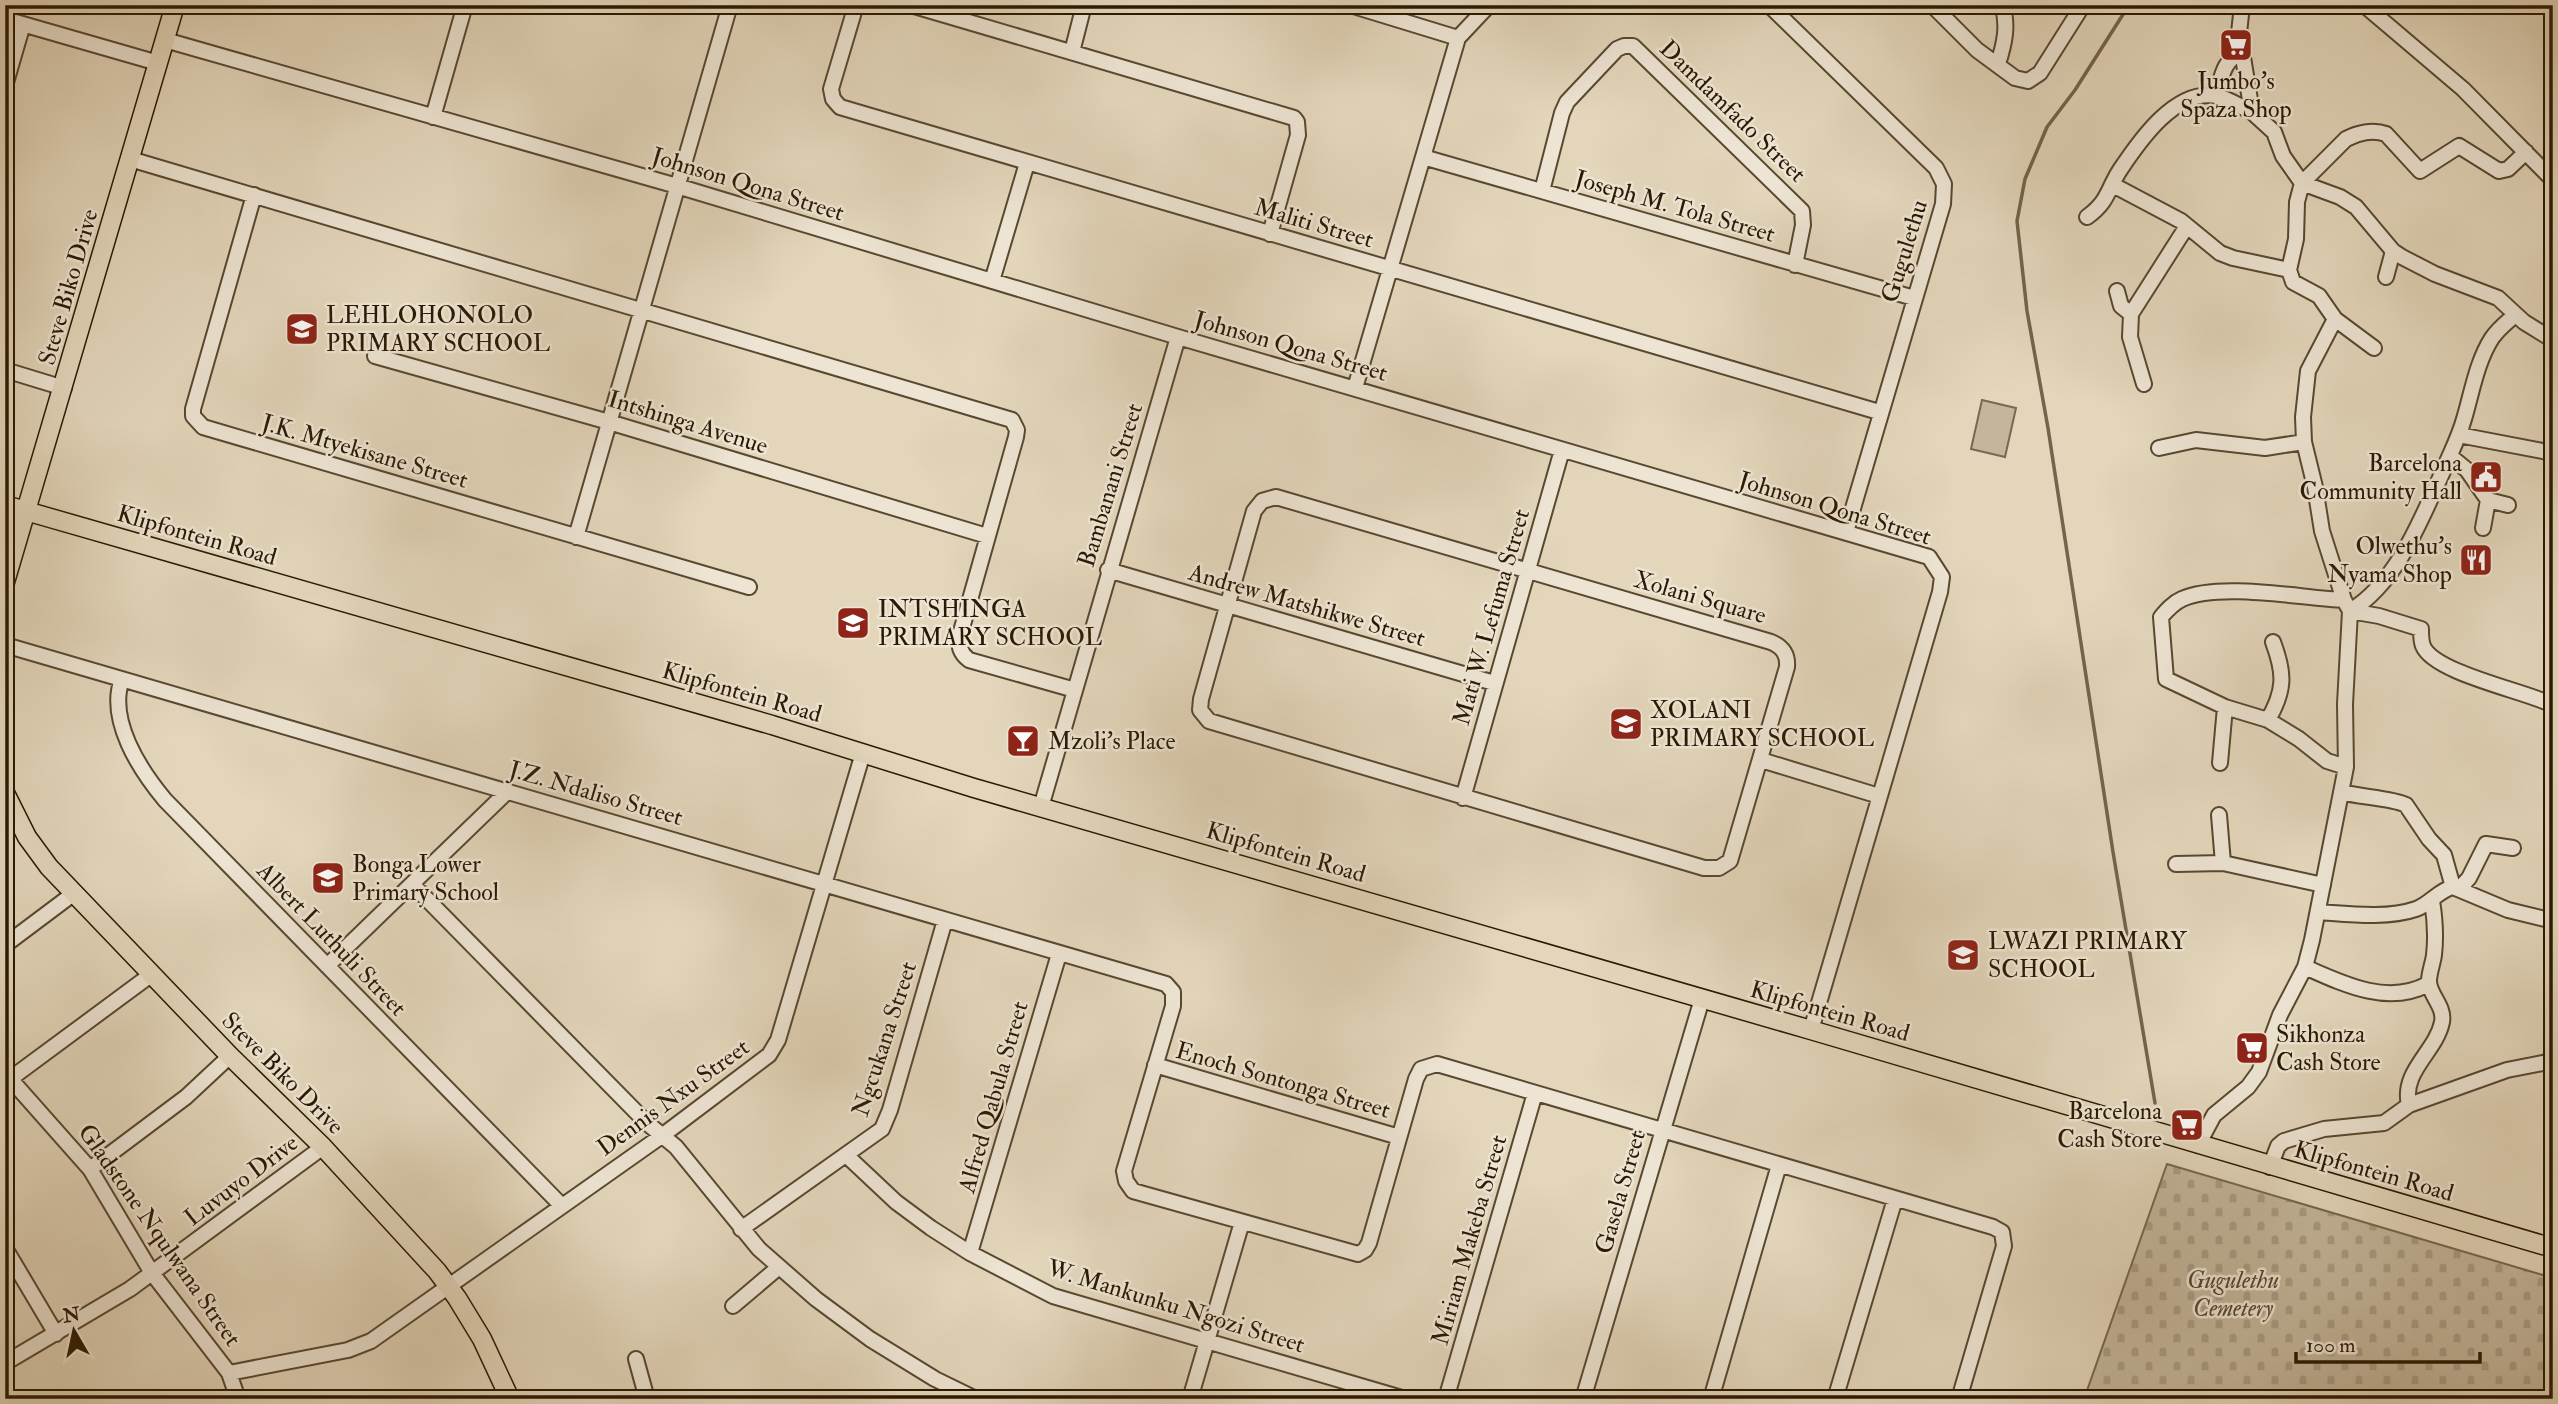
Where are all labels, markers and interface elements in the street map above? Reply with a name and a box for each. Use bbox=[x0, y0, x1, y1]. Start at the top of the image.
supermarket icon: Jumbo's Spaza Shop bbox=[2217, 26, 2255, 64]
street label: Damdamfado Street bbox=[1653, 33, 1813, 189]
place label: Jumbo's Spaza Shop bbox=[2180, 66, 2292, 125]
street label: Johnson Qona Street bbox=[647, 140, 848, 229]
street label: Joseph M. Tola Street bbox=[1570, 163, 1779, 250]
street label: Maliti Street bbox=[1251, 192, 1377, 255]
street label: Gugulethu bbox=[1874, 196, 1935, 306]
street label: Steve Biko Drive bbox=[31, 205, 106, 369]
place label: LEHLOHONOLO PRIMARY SCHOOL bbox=[326, 300, 551, 359]
street label: Johnson Qona Street bbox=[1190, 304, 1391, 389]
school or university icon: LEHLOHONOLO PRIMARY SCHOOL bbox=[283, 310, 321, 348]
street label: Intshinga Avenue bbox=[604, 383, 771, 461]
street label: Bambanani Street bbox=[1071, 399, 1150, 571]
street label: J.K. Mtyekisane Street bbox=[257, 407, 472, 496]
place label: Barcelona Community Hall bbox=[2300, 448, 2463, 507]
public building icon: Barcelona Community Hall bbox=[2467, 458, 2505, 496]
street label: Johnson Qona Street bbox=[1734, 464, 1935, 553]
street label: Klipfontein Road bbox=[113, 498, 280, 573]
street label: Mati W. Lefuma Street bbox=[1446, 505, 1537, 729]
place label: Olwethu's Nyama Shop bbox=[2328, 531, 2452, 590]
restaurant icon: Olwethu's Nyama Shop bbox=[2457, 541, 2495, 579]
street label: Andrew Matshikwe Street bbox=[1184, 557, 1429, 654]
street label: Xolani Square bbox=[1630, 564, 1770, 631]
place label: INTSHINGA PRIMARY SCHOOL bbox=[878, 594, 1103, 653]
school or university icon: INTSHINGA PRIMARY SCHOOL bbox=[834, 604, 872, 642]
street label: Klipfontein Road bbox=[658, 655, 825, 730]
place label: XOLANI PRIMARY SCHOOL bbox=[1650, 695, 1875, 754]
school or university icon: XOLANI PRIMARY SCHOOL bbox=[1607, 705, 1645, 743]
bar icon: Mzoli's Place bbox=[1004, 722, 1042, 760]
place label: Mzoli's Place bbox=[1048, 726, 1176, 757]
street label: J.Z. Ndaliso Street bbox=[504, 754, 687, 833]
street label: Klipfontein Road bbox=[1202, 815, 1369, 890]
place label: Bonga Lower Primary School bbox=[352, 849, 499, 908]
street label: Albert Luthuli Street bbox=[249, 855, 413, 1023]
school or university icon: Bonga Lower Primary School bbox=[309, 859, 347, 897]
place label: LWAZI PRIMARY SCHOOL bbox=[1988, 926, 2187, 985]
school or university icon: LWAZI PRIMARY SCHOOL bbox=[1944, 936, 1982, 974]
street label: Ngcukana Street bbox=[845, 958, 924, 1121]
street label: Klipfontein Road bbox=[1746, 974, 1913, 1049]
street label: Alfred Qabula Street bbox=[951, 997, 1036, 1198]
street label: Steve Biko Drive bbox=[215, 1005, 351, 1141]
place label: Sikhonza Cash Store bbox=[2276, 1019, 2381, 1078]
supermarket icon: Sikhonza Cash Store bbox=[2233, 1029, 2271, 1067]
street label: Dennis Nxu Street bbox=[591, 1032, 756, 1163]
street label: Enoch Sontonga Street bbox=[1172, 1035, 1394, 1126]
place label: Barcelona Cash Store bbox=[2057, 1096, 2163, 1155]
supermarket icon: Barcelona Cash Store bbox=[2168, 1106, 2206, 1144]
street label: Gladstone Nqulwana Street bbox=[72, 1118, 248, 1352]
street label: Gasela Street bbox=[1588, 1127, 1653, 1258]
street label: Luvuyo Drive bbox=[178, 1128, 304, 1233]
street label: Miriam Makeba Street bbox=[1425, 1131, 1514, 1349]
street label: Klipfontein Road bbox=[2290, 1134, 2457, 1209]
street label: W. Mankunku Ngozi Street bbox=[1042, 1252, 1309, 1361]
park label: Gugulethu Cemetery bbox=[2187, 1265, 2279, 1324]
north arrow bbox=[38, 1296, 108, 1366]
scale bar bbox=[2296, 1320, 2479, 1364]
text: 100 m bbox=[2306, 1332, 2356, 1359]

